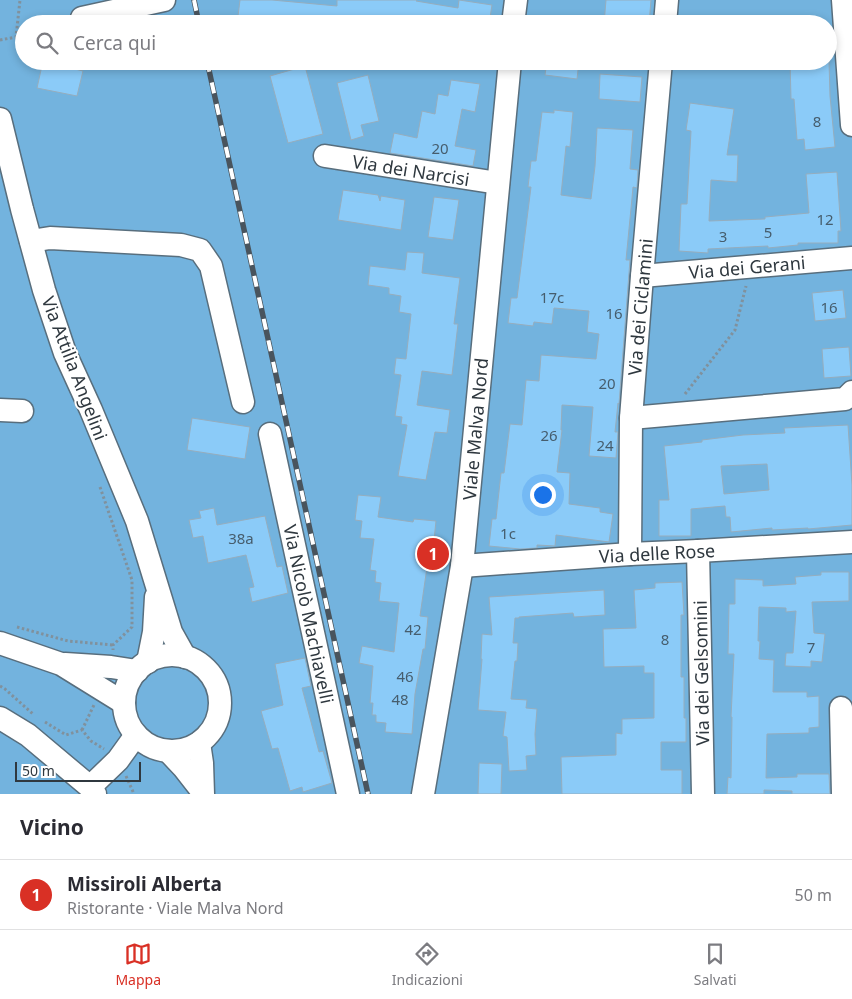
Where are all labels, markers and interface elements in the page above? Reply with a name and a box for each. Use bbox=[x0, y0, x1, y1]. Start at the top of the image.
search box bbox=[15, 15, 837, 70]
icon: search bbox=[33, 29, 61, 57]
text: Cerca qui bbox=[73, 30, 156, 56]
house number: 8 bbox=[813, 111, 821, 131]
house number: 20 bbox=[431, 138, 449, 158]
street label: Via dei Narcisi bbox=[351, 149, 471, 191]
house number: 12 bbox=[816, 209, 834, 229]
house number: 5 bbox=[764, 222, 772, 242]
house number: 3 bbox=[719, 226, 727, 246]
street label: Via dei Ciclamini bbox=[622, 238, 658, 376]
street label: Via dei Gerani bbox=[688, 250, 806, 284]
house number: 17c bbox=[540, 287, 564, 307]
street label: Via Attilia Angelini bbox=[36, 293, 114, 443]
house number: 16 bbox=[820, 297, 838, 317]
house number: 16 bbox=[605, 303, 623, 323]
street label: Viale Malva Nord bbox=[457, 357, 493, 501]
house number: 20 bbox=[598, 373, 616, 393]
house number: 26 bbox=[540, 425, 558, 445]
house number: 24 bbox=[596, 435, 614, 455]
your location bbox=[530, 482, 556, 508]
street label: Via Nicolò Machiavelli bbox=[278, 522, 340, 706]
house number: 1c bbox=[500, 523, 516, 543]
house number: 38a bbox=[228, 528, 254, 548]
pin: 1 bbox=[417, 535, 449, 573]
street label: Via delle Rose bbox=[598, 538, 716, 568]
street label: Via dei Gelsomini bbox=[688, 600, 714, 746]
house number: 42 bbox=[404, 619, 422, 639]
house number: 8 bbox=[661, 629, 669, 649]
house number: 7 bbox=[807, 637, 815, 657]
house number: 46 bbox=[396, 666, 414, 686]
house number: 48 bbox=[391, 689, 409, 709]
scale bar bbox=[15, 759, 141, 782]
text: 50 m bbox=[22, 761, 55, 780]
text: Vicino bbox=[20, 813, 84, 841]
text: Missiroli Alberta bbox=[67, 871, 222, 897]
text: 1 bbox=[31, 884, 41, 906]
text: 50 m bbox=[795, 884, 832, 906]
text: Ristorante · Viale Malva Nord bbox=[67, 897, 284, 919]
tab: Mappa bbox=[115, 940, 161, 989]
tab: Indicazioni bbox=[392, 940, 463, 989]
tab: Salvati bbox=[694, 940, 737, 989]

